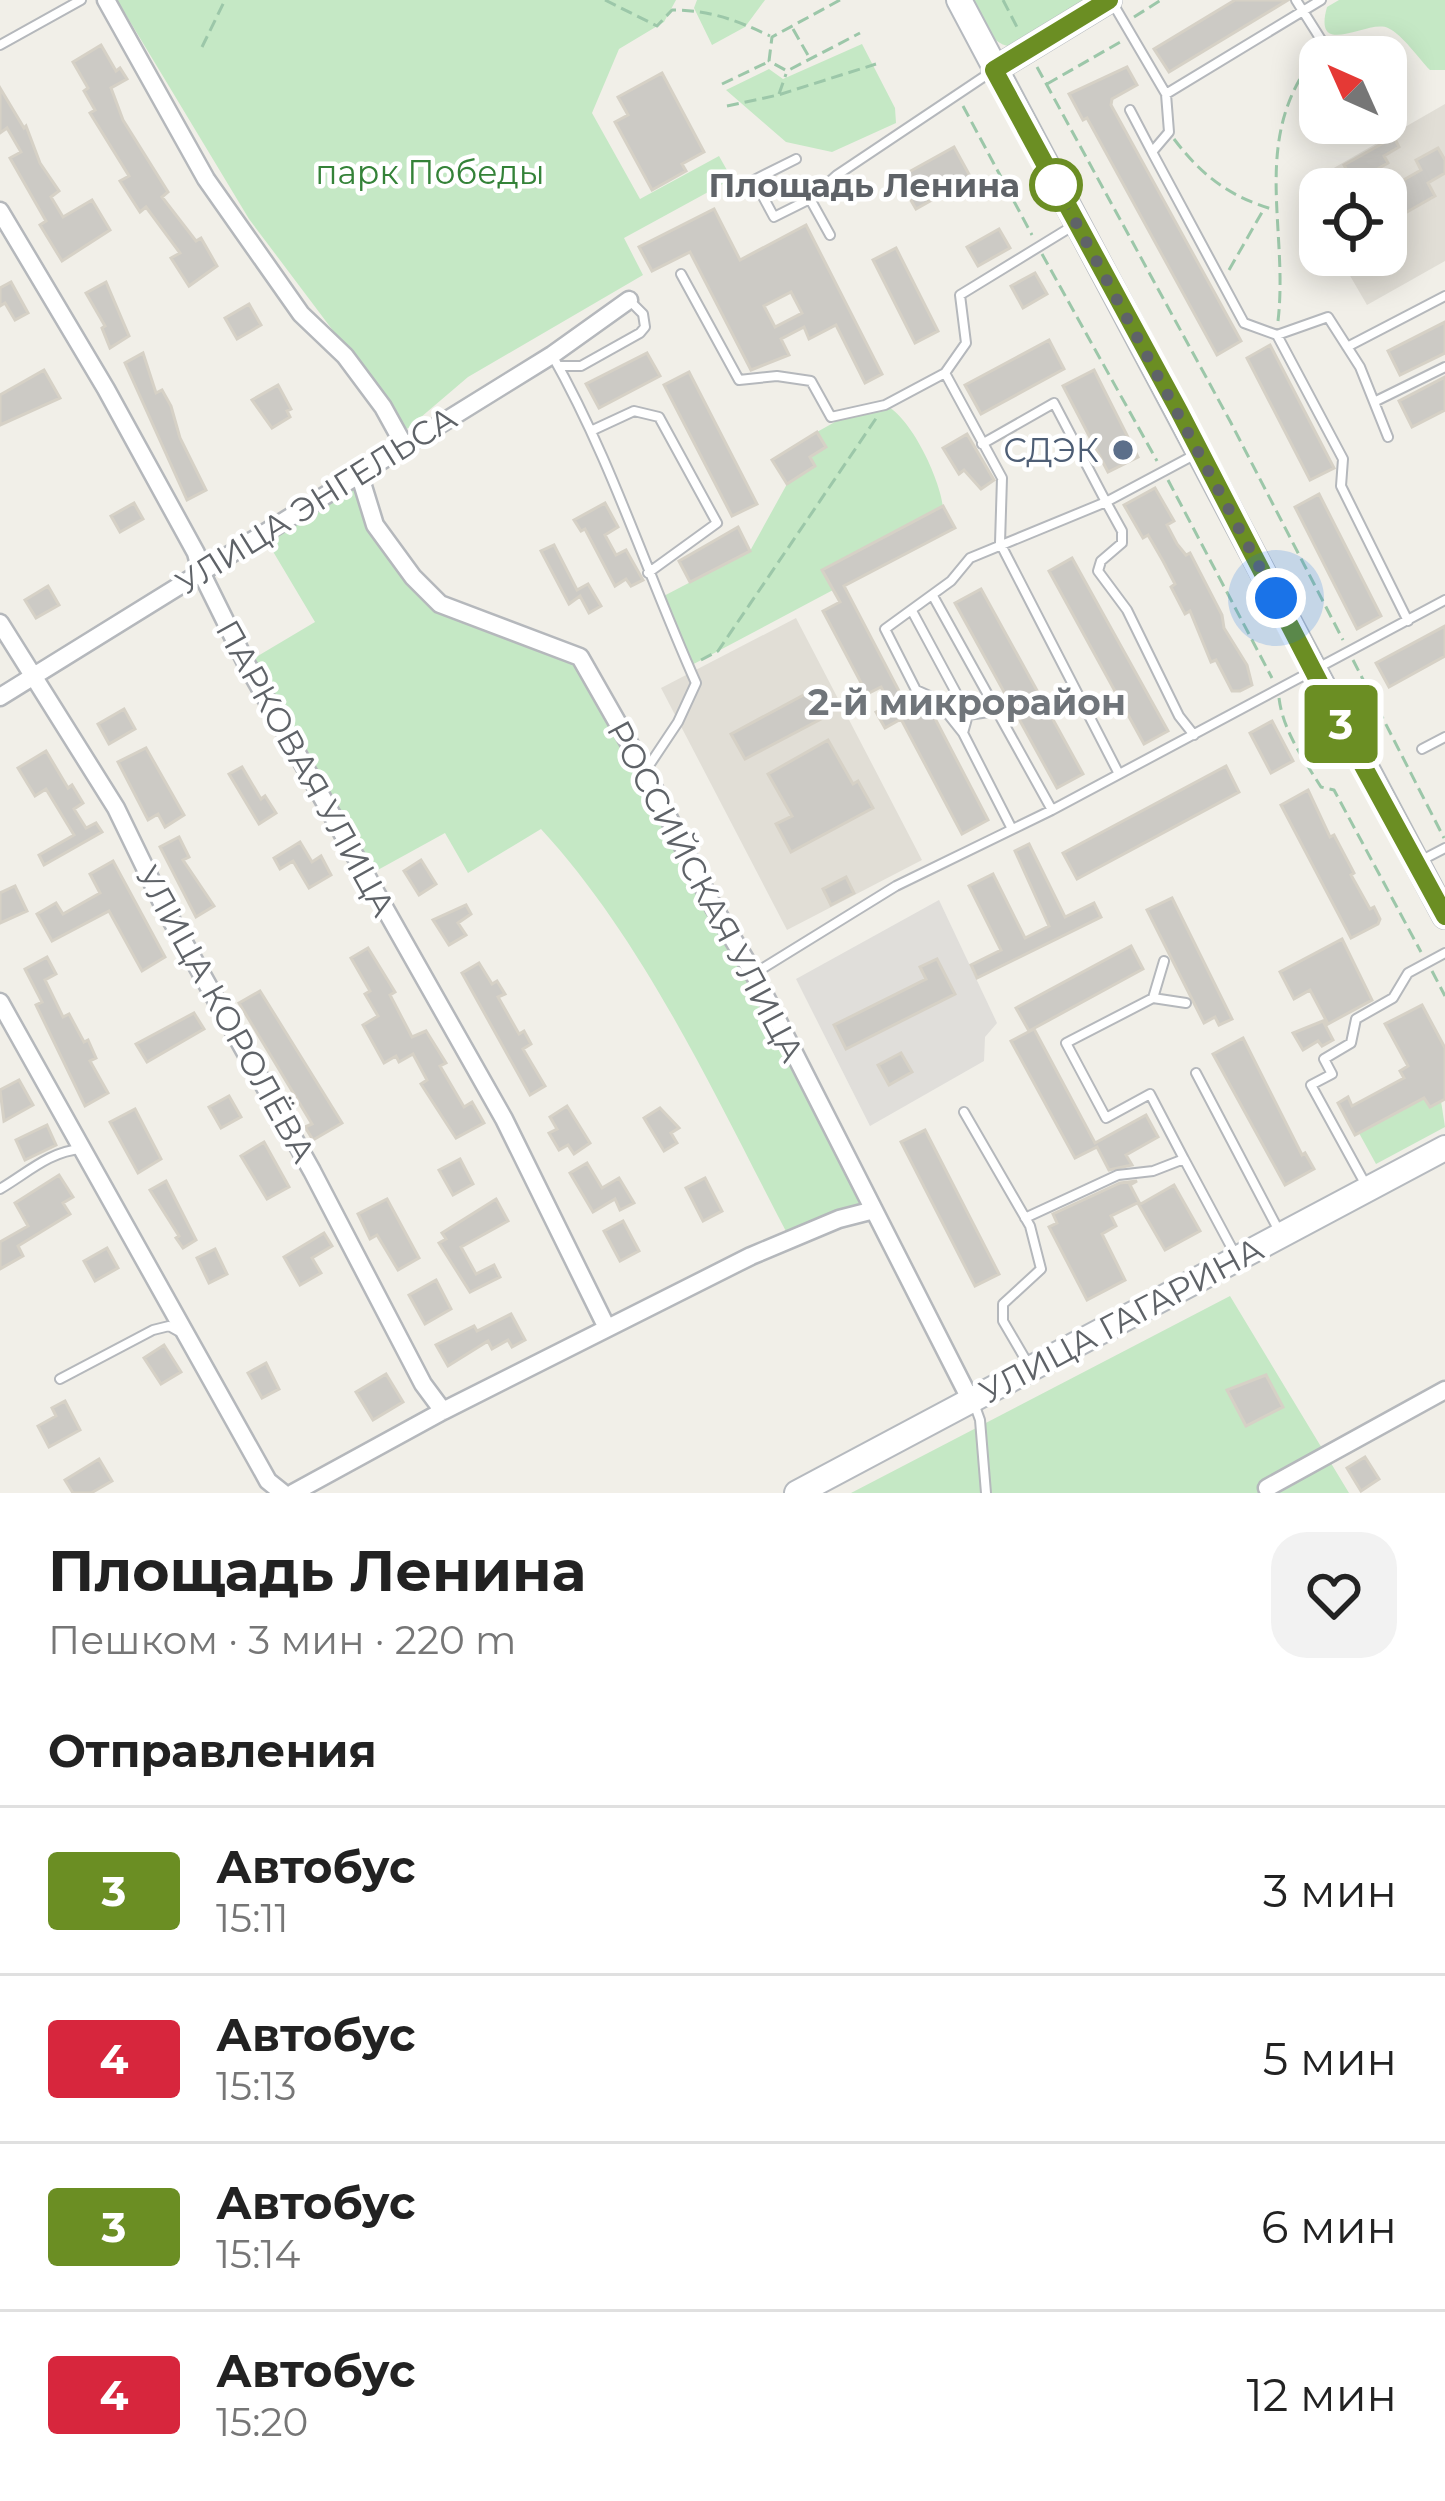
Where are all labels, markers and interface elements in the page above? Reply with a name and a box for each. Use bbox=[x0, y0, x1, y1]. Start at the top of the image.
north arrow bbox=[1299, 36, 1407, 144]
map controls bbox=[1299, 36, 1407, 276]
park label: парк Победы bbox=[315, 152, 545, 192]
marker: Площадь Ленина bbox=[1031, 160, 1081, 210]
place label: Площадь Ленина bbox=[708, 165, 1020, 205]
button: locate bbox=[1299, 168, 1407, 276]
street label: УЛИЦА ЭНГЕЛЬСА bbox=[168, 397, 464, 603]
place label: СДЭК bbox=[1003, 430, 1099, 470]
marker: СДЭК bbox=[1110, 437, 1136, 463]
your location bbox=[1246, 568, 1306, 628]
street label: ПАРКОВАЯ УЛИЦА bbox=[208, 613, 404, 924]
district label: 2-й микрорайон bbox=[808, 680, 1126, 724]
line badge: 3 bbox=[1302, 685, 1380, 763]
text: 3 bbox=[1329, 698, 1353, 750]
street label: РОССИЙСКАЯ УЛИЦА bbox=[599, 714, 813, 1069]
street label: УЛИЦА КОРОЛЁВА bbox=[128, 859, 325, 1170]
street label: УЛИЦА ГАГАРИНА bbox=[972, 1228, 1270, 1412]
button: heart bbox=[1271, 1532, 1397, 1658]
text: Площадь Ленина bbox=[48, 1536, 586, 1605]
text: Пешком · 3 мин · 220 m bbox=[48, 1616, 516, 1664]
text: Отправления bbox=[48, 1723, 377, 1778]
text: Автобус bbox=[216, 1839, 416, 1894]
text: 3 мин bbox=[1263, 1863, 1397, 1918]
text: 3 bbox=[102, 1865, 126, 1917]
text: 15:11 bbox=[216, 1894, 289, 1942]
text: Автобус bbox=[216, 2007, 416, 2062]
text: 5 мин bbox=[1263, 2031, 1397, 2086]
text: 4 bbox=[100, 2033, 128, 2085]
text: 15:13 bbox=[216, 2062, 297, 2110]
text: Автобус bbox=[216, 2175, 416, 2230]
text: 6 мин bbox=[1261, 2199, 1397, 2254]
text: 3 bbox=[102, 2201, 126, 2253]
text: 15:14 bbox=[216, 2230, 300, 2278]
text: Автобус bbox=[216, 2343, 416, 2398]
text: 12 мин bbox=[1247, 2367, 1397, 2422]
text: 4 bbox=[100, 2369, 128, 2421]
text: 15:20 bbox=[216, 2398, 308, 2446]

